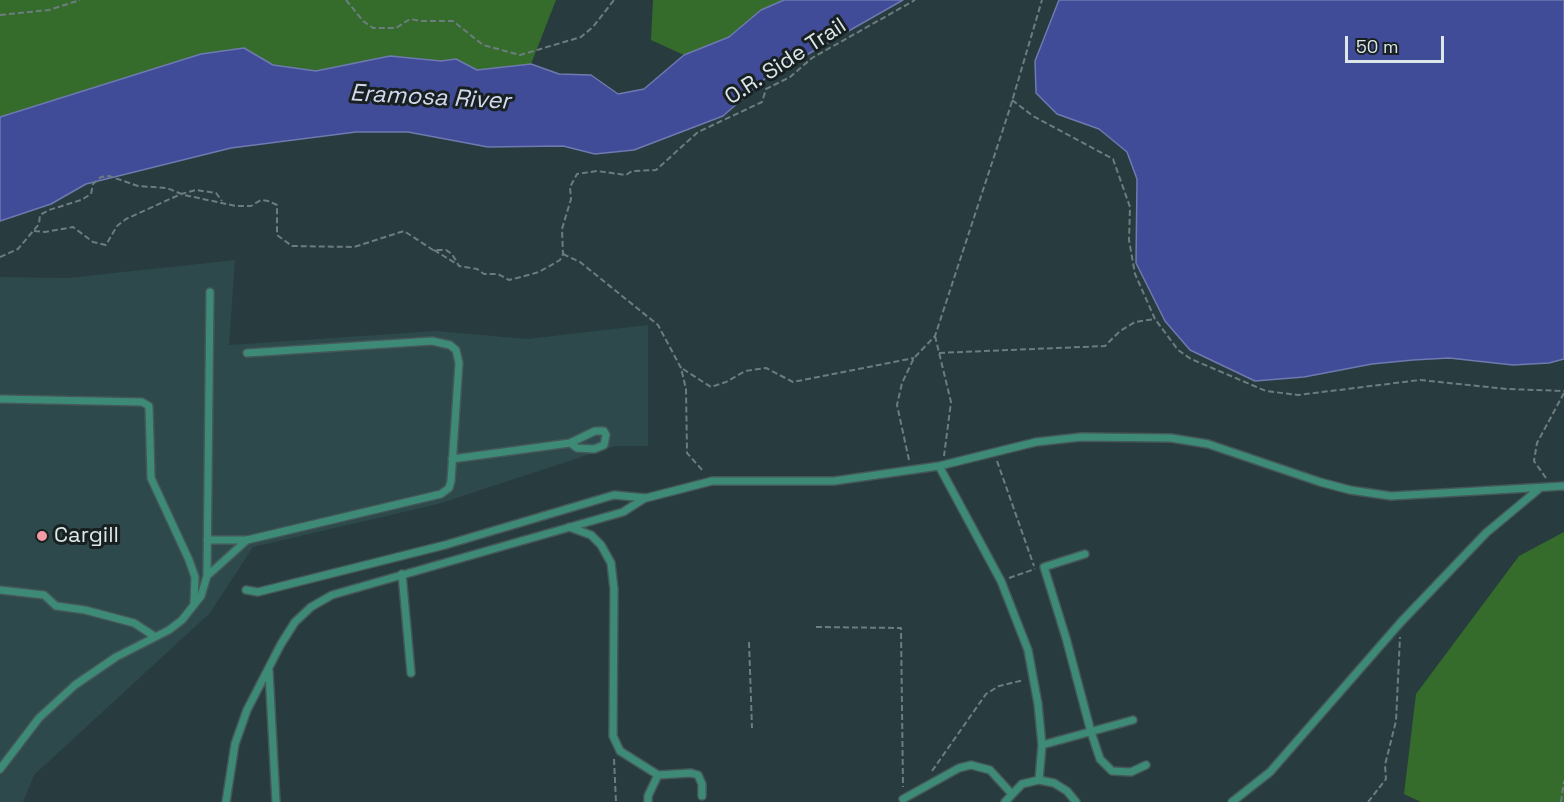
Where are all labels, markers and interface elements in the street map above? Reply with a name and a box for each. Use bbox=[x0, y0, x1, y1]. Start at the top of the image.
street label: O.R. Side Trail bbox=[720, 13, 852, 111]
scale bar bbox=[1348, 24, 1447, 62]
text: 50 m bbox=[1356, 35, 1398, 58]
water label: Eramosa River bbox=[349, 79, 511, 117]
place label: Cargill bbox=[54, 523, 119, 549]
marker: Cargill bbox=[35, 529, 49, 543]

